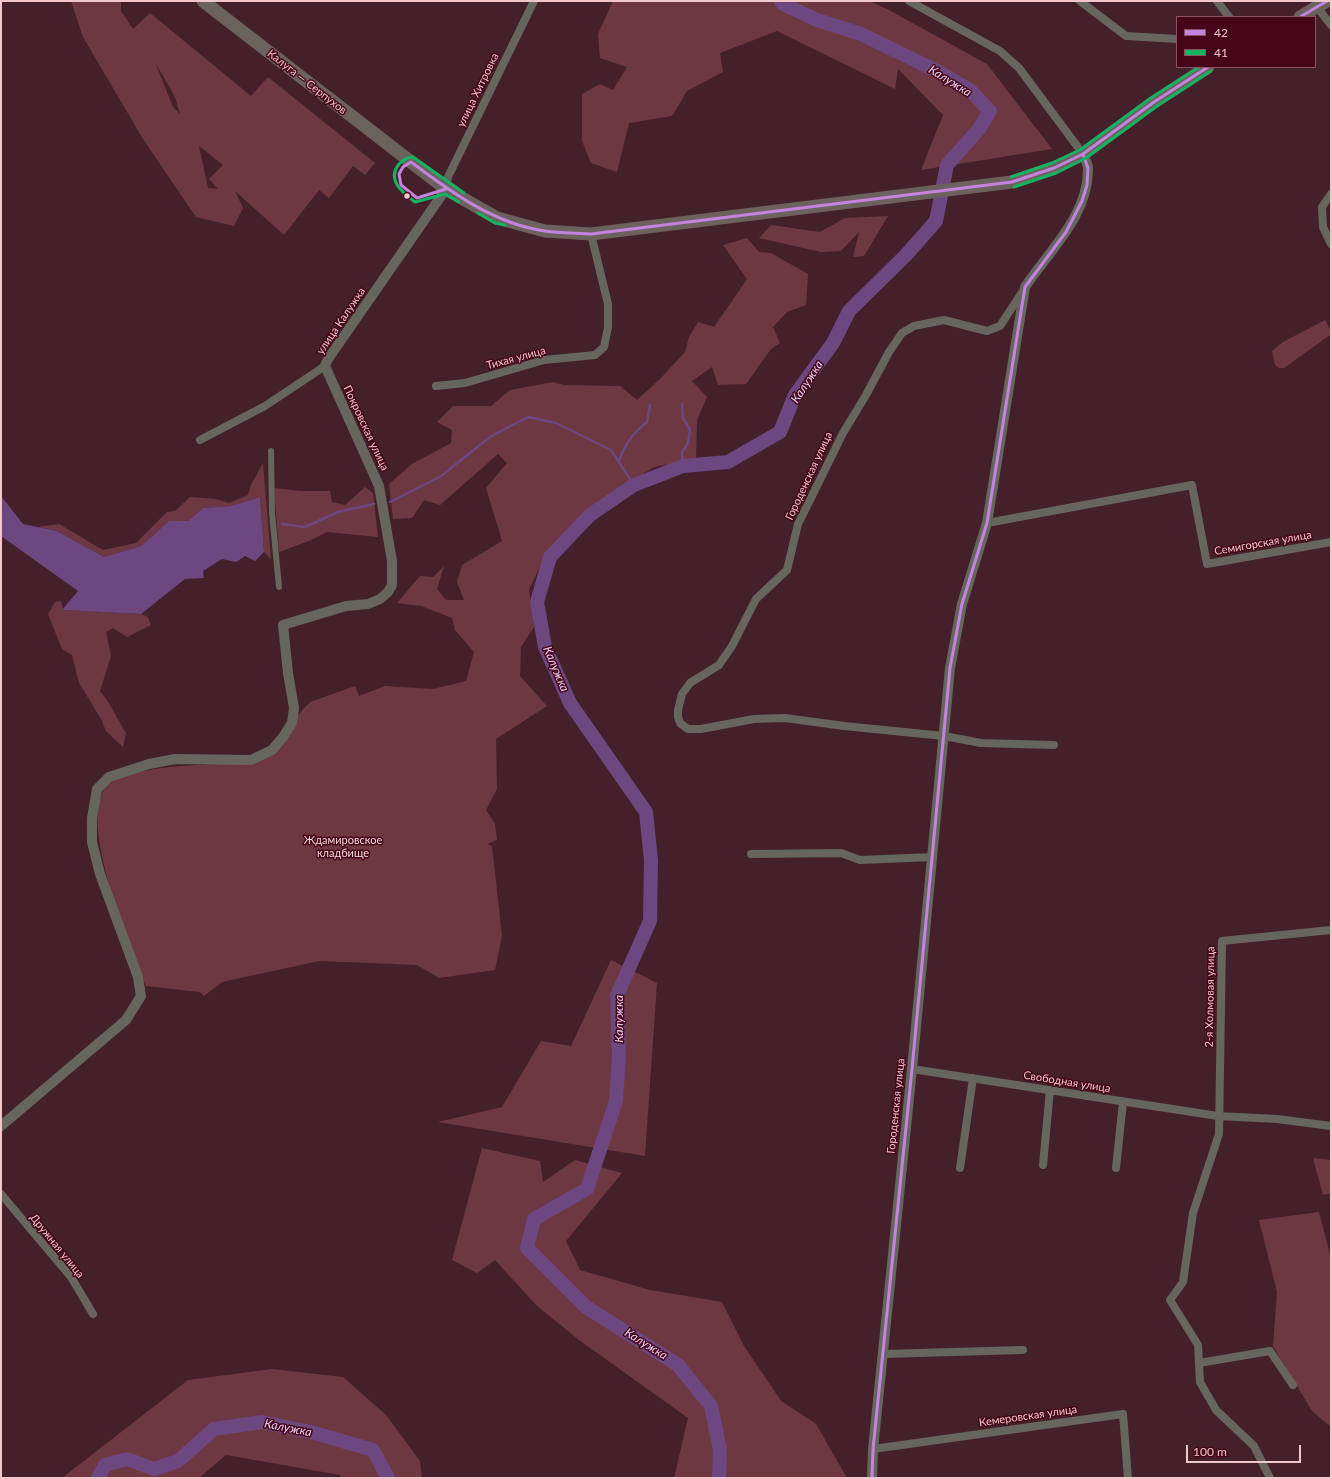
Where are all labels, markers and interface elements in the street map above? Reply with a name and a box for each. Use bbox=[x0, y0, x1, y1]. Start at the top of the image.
legend bbox=[1176, 16, 1316, 68]
text: 42 bbox=[1214, 25, 1228, 40]
text: 41 bbox=[1214, 45, 1228, 60]
street label: Калуга — Серпухов bbox=[265, 47, 349, 117]
street label: улица Хитровка bbox=[454, 51, 502, 129]
water label: Калужка bbox=[926, 62, 974, 100]
unlabelled marker bbox=[402, 191, 412, 201]
street label: улица Калужка bbox=[314, 285, 368, 357]
street label: Тихая улица bbox=[485, 344, 547, 372]
water label: Калужка bbox=[788, 358, 826, 406]
street label: Покровская улица bbox=[340, 383, 392, 473]
street label: Городенская улица bbox=[783, 430, 835, 522]
street label: Семигорская улица bbox=[1213, 528, 1313, 558]
water label: Калужка bbox=[540, 644, 572, 694]
park label: Ждамировское кладбище bbox=[304, 833, 382, 859]
street label: 2-я Холмовая улица bbox=[1203, 946, 1217, 1048]
water label: Калужка bbox=[612, 995, 626, 1043]
street label: Городенская улица bbox=[884, 1058, 908, 1154]
street label: Свободная улица bbox=[1022, 1069, 1112, 1095]
street label: Дружная улица bbox=[27, 1211, 87, 1281]
water label: Калужка bbox=[622, 1325, 670, 1363]
street label: Кемеровская улица bbox=[978, 1403, 1078, 1429]
water label: Калужка bbox=[263, 1416, 313, 1440]
scale bar bbox=[1188, 1437, 1303, 1463]
text: 100 m bbox=[1193, 1444, 1227, 1459]

